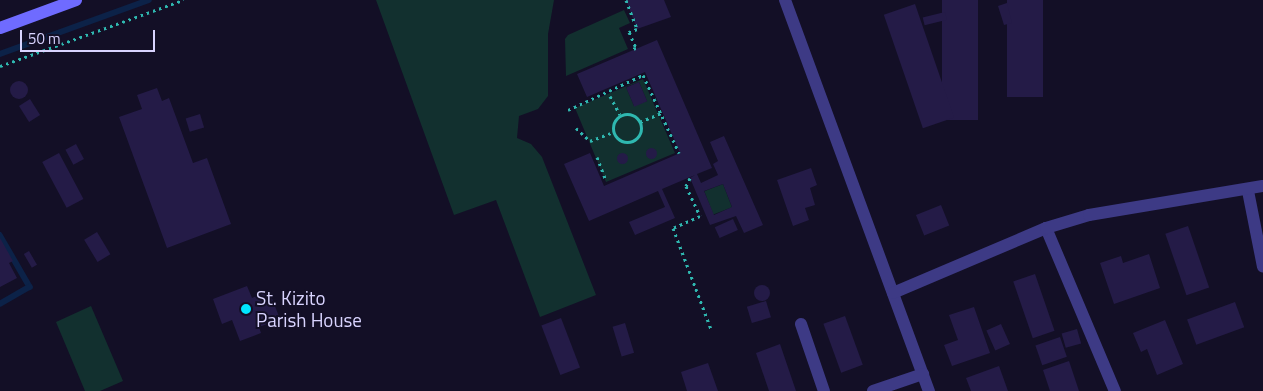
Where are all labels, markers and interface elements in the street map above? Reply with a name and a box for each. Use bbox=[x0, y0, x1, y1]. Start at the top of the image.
scale bar bbox=[22, 20, 158, 52]
text: 50 m bbox=[28, 27, 61, 50]
place label: St. Kizito Parish House bbox=[256, 287, 362, 331]
marker: St. Kizito Parish House bbox=[240, 303, 252, 315]

